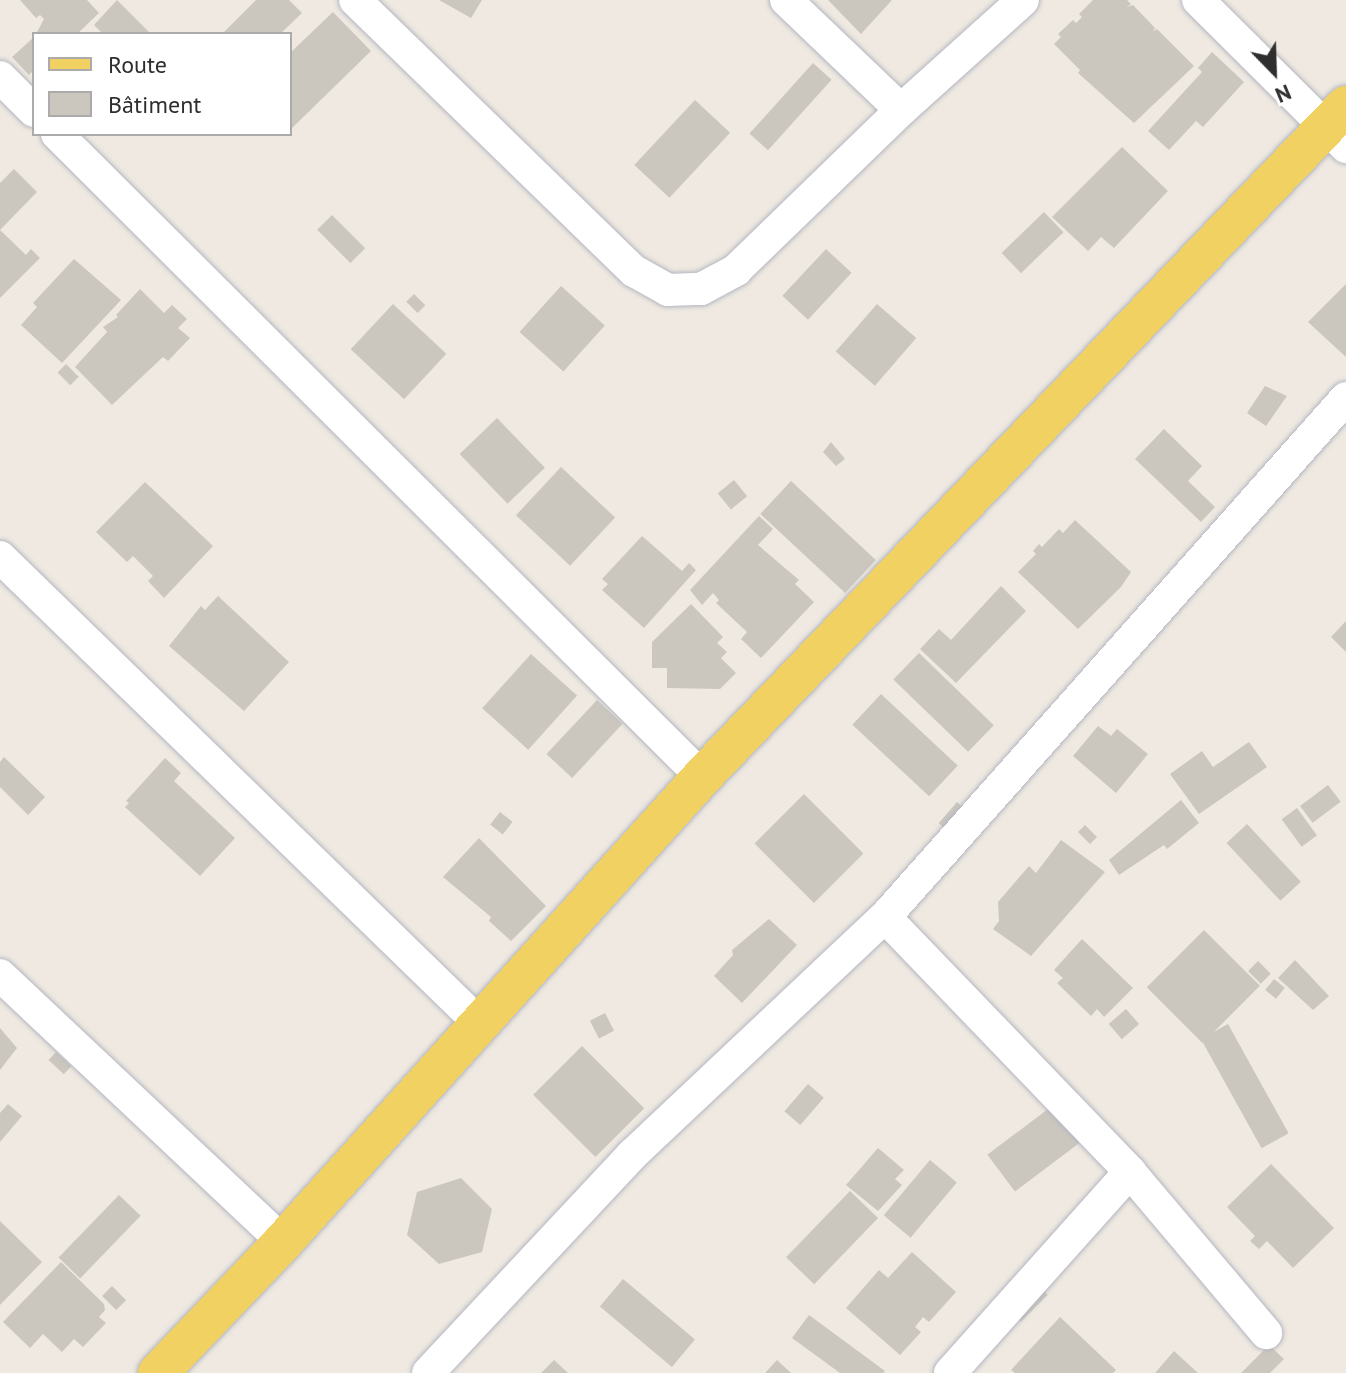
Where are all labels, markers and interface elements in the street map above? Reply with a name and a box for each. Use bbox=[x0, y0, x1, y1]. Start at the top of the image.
legend bbox=[32, 32, 292, 136]
north arrow bbox=[1234, 32, 1314, 112]
text: Route bbox=[108, 49, 167, 80]
text: N bbox=[1271, 78, 1296, 110]
text: Bâtiment bbox=[108, 89, 201, 120]

